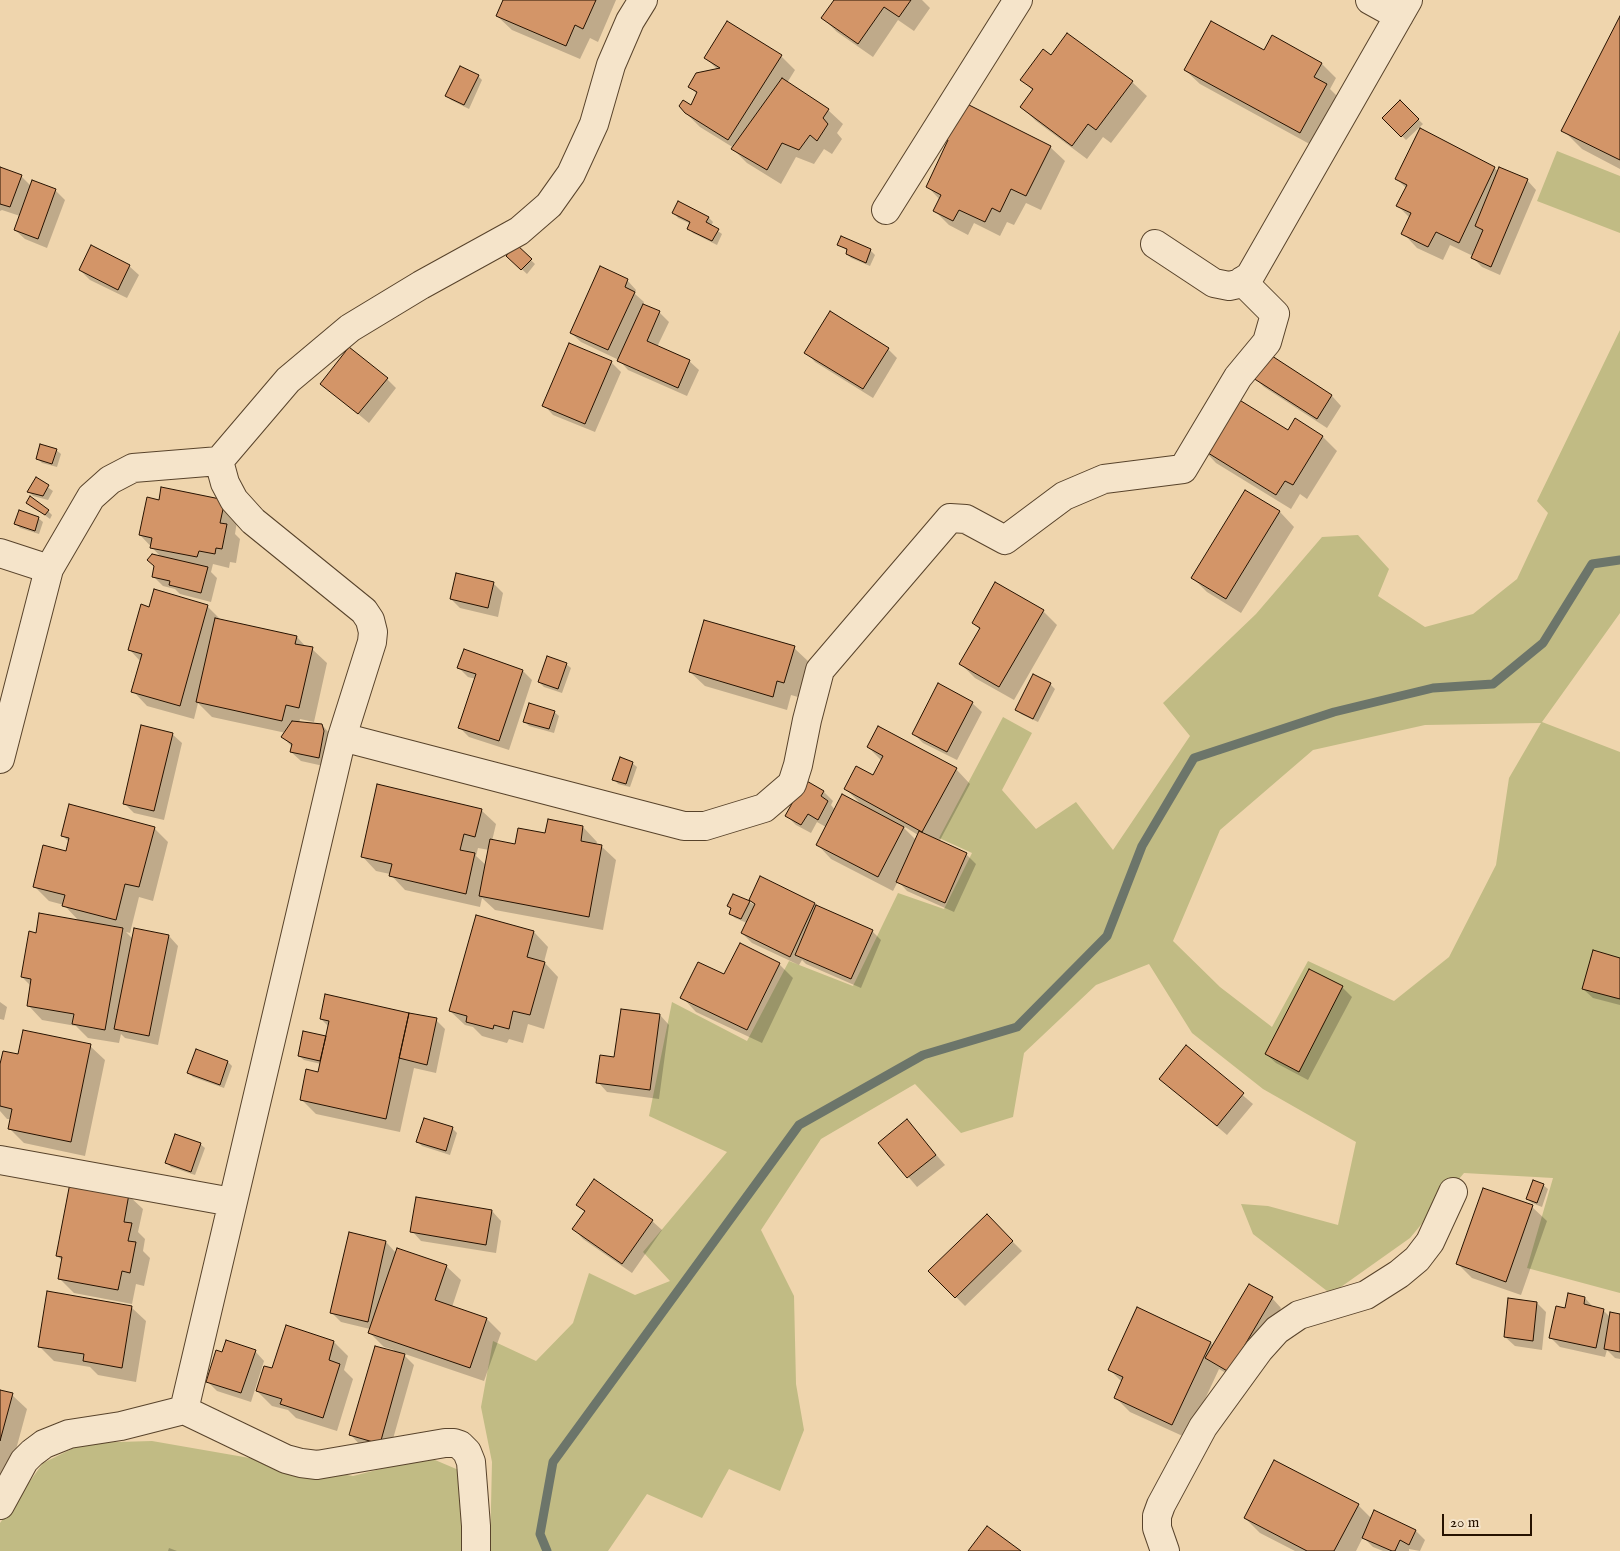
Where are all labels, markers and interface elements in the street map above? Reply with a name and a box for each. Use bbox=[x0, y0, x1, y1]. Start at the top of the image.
scale bar bbox=[1445, 1504, 1535, 1536]
text: 20 m bbox=[1450, 1513, 1479, 1532]

